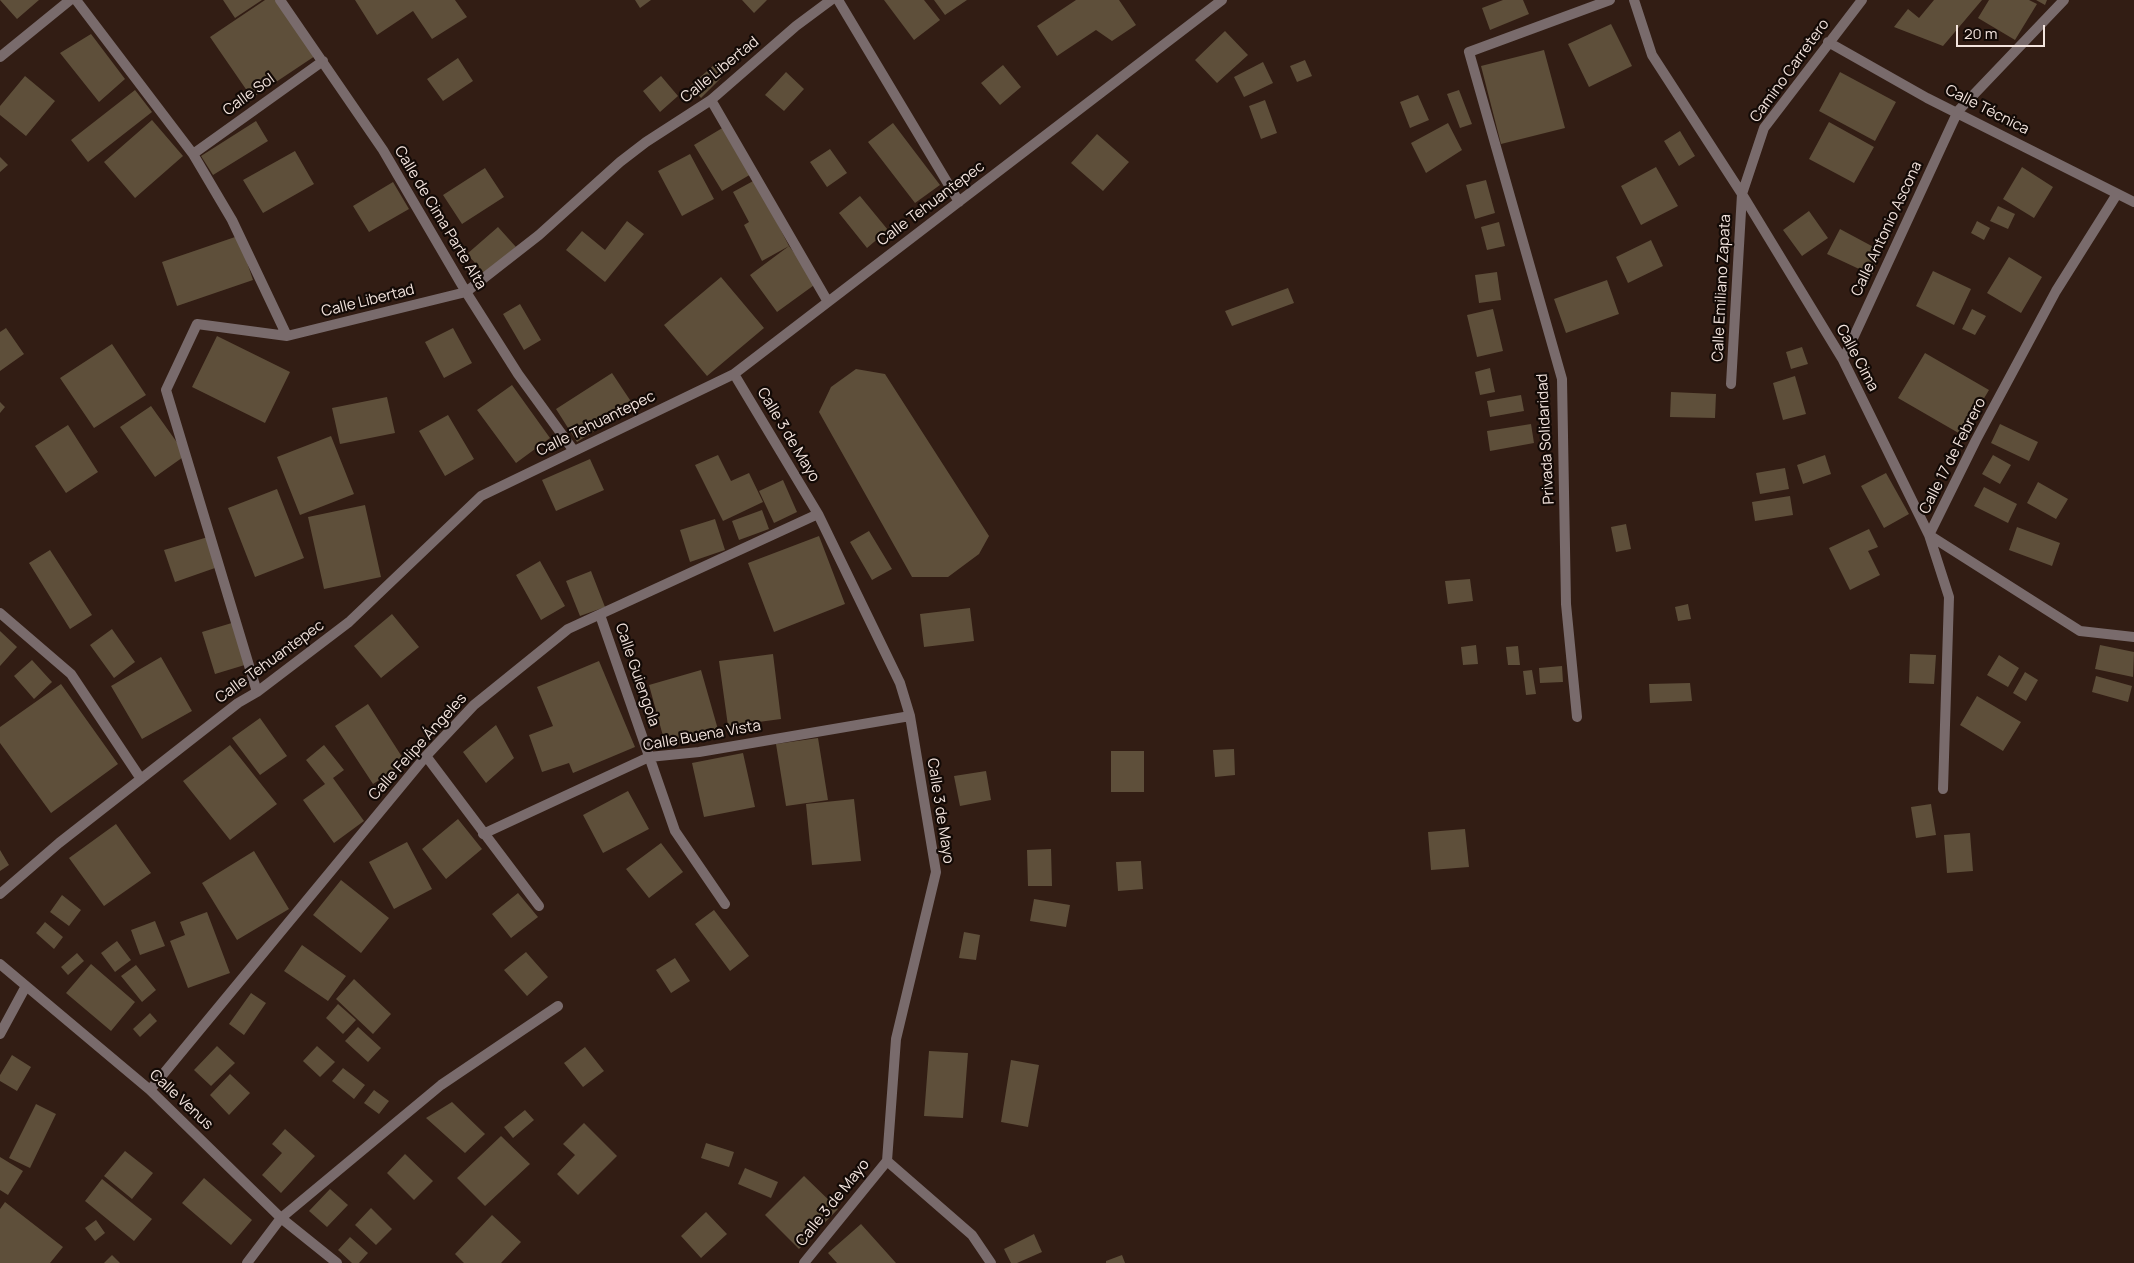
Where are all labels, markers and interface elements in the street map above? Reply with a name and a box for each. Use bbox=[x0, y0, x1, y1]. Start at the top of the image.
scale bar bbox=[1959, 15, 2048, 47]
street label: Camino Carretero bbox=[1747, 16, 1833, 126]
text: 20 m bbox=[1964, 23, 1997, 44]
street label: Calle Libertad bbox=[677, 33, 763, 107]
street label: Calle Sol bbox=[220, 70, 278, 120]
street label: Calle Técnica bbox=[1942, 81, 2032, 139]
street label: Calle de Cima Parte Alta bbox=[390, 143, 490, 293]
street label: Calle Tehuantepec bbox=[874, 158, 988, 250]
street label: Calle Antonio Ascona bbox=[1848, 159, 1926, 299]
street label: Calle Emiliano Zapata bbox=[1709, 214, 1735, 362]
street label: Calle Libertad bbox=[320, 281, 416, 321]
street label: Calle Cima bbox=[1832, 321, 1882, 395]
street label: Privada Solidaridad bbox=[1534, 373, 1558, 505]
street label: Calle 3 de Mayo bbox=[753, 385, 823, 485]
street label: Calle Tehuantepec bbox=[534, 388, 658, 460]
street label: Calle 17 de Febrero bbox=[1916, 395, 1990, 517]
street label: Calle Tehuantepec bbox=[212, 617, 328, 707]
street label: Calle Guiengola bbox=[611, 621, 663, 729]
street label: Calle Felipe Ángeles bbox=[365, 690, 471, 804]
street label: Calle Buena Vista bbox=[642, 717, 762, 755]
street label: Calle 3 de Mayo bbox=[923, 757, 957, 865]
street label: Calle Venus bbox=[146, 1066, 216, 1134]
street label: Calle 3 de Mayo bbox=[792, 1156, 874, 1250]

